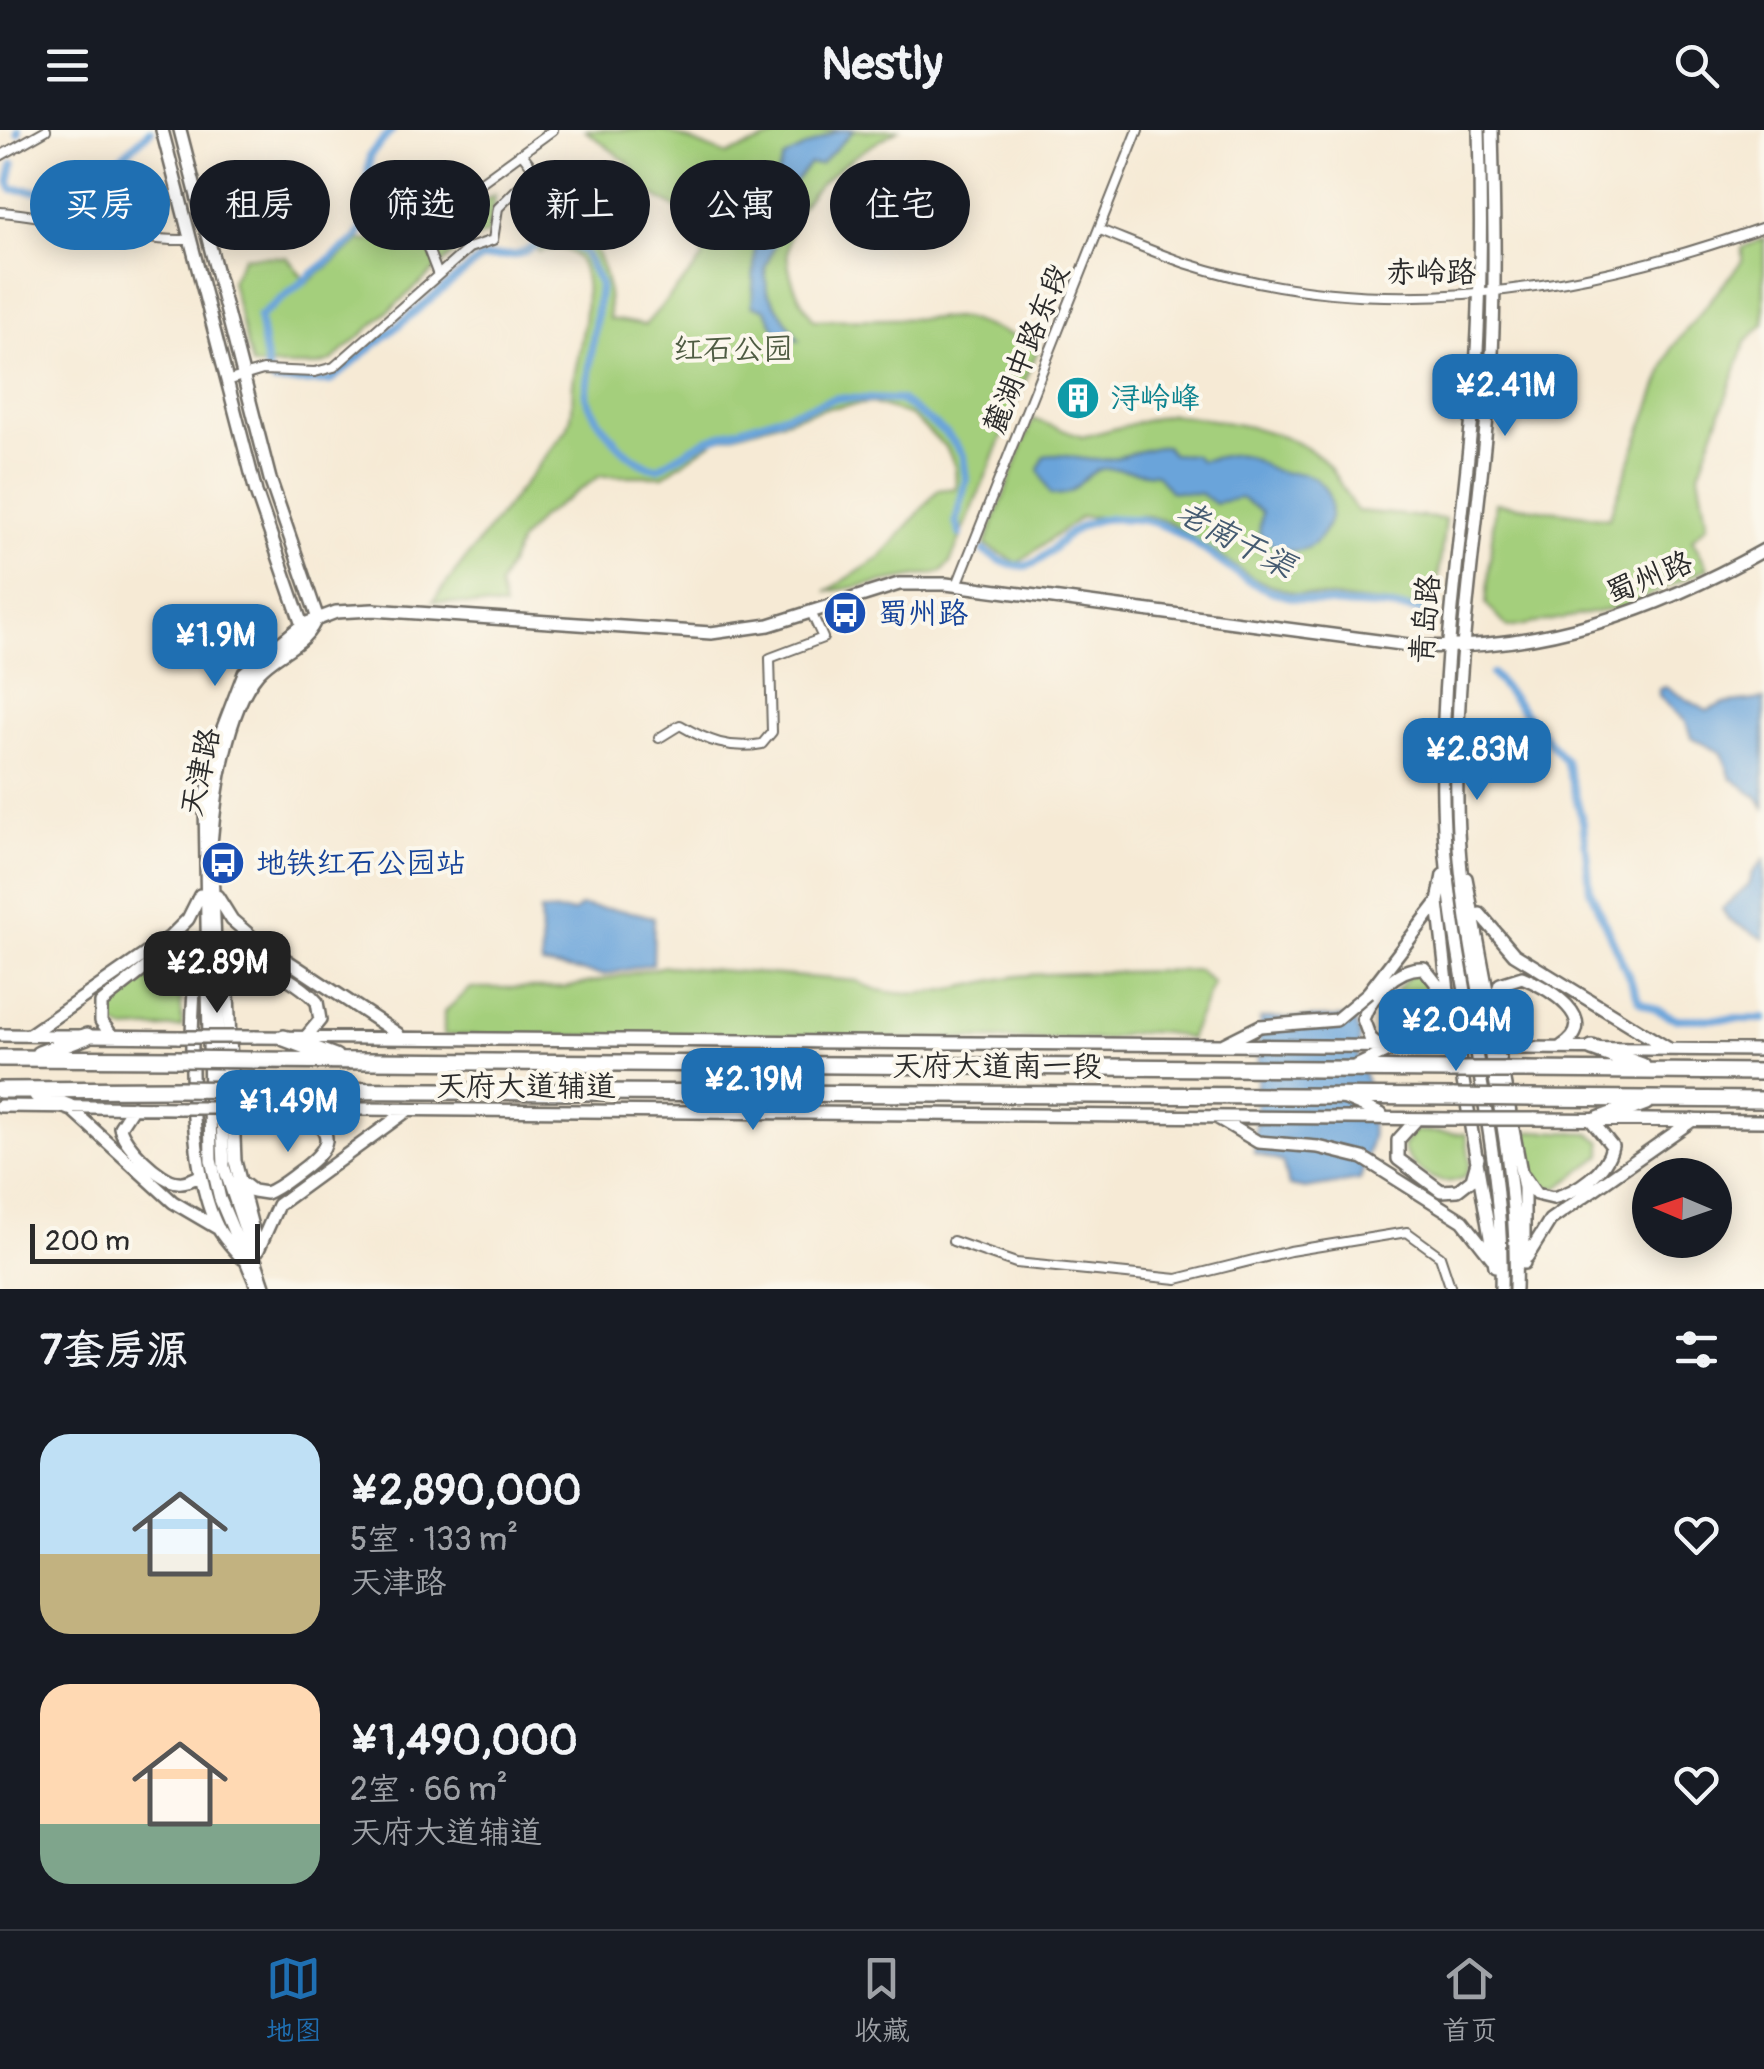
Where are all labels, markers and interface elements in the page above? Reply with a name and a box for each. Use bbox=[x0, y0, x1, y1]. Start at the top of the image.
text: Nestly bbox=[822, 37, 942, 93]
icon: menu bbox=[40, 38, 95, 93]
icon: search bbox=[1669, 38, 1724, 93]
chip: 买房 bbox=[30, 160, 170, 250]
chip: 租房 bbox=[190, 160, 330, 250]
chip: 筛选 bbox=[350, 160, 490, 250]
chip: 新上 bbox=[510, 160, 650, 250]
chip: 公寓 bbox=[670, 160, 810, 250]
chip: 住宅 bbox=[830, 160, 970, 250]
street label: 赤岭路 bbox=[1386, 254, 1476, 291]
street label: 麓湖中路东段 bbox=[976, 259, 1077, 440]
park label: 红石公园 bbox=[673, 331, 793, 368]
pin: ¥2.41M bbox=[1424, 354, 1586, 439]
text: ¥2.41M bbox=[1454, 366, 1556, 406]
building icon: 浔岭峰 bbox=[1055, 375, 1101, 421]
place label: 浔岭峰 bbox=[1110, 380, 1200, 417]
water label: 老南干渠 bbox=[1170, 492, 1304, 589]
street label: 蜀州路 bbox=[1601, 543, 1698, 611]
street label: 青岛路 bbox=[1403, 573, 1448, 665]
bus stop icon: 蜀州路 bbox=[822, 590, 868, 636]
place label: 蜀州路 bbox=[878, 595, 968, 632]
pin: ¥1.9M bbox=[145, 604, 285, 689]
text: ¥1.9M bbox=[174, 616, 256, 656]
pin: ¥2.83M bbox=[1396, 718, 1558, 803]
street label: 天津路 bbox=[173, 724, 228, 820]
text: ¥2.83M bbox=[1425, 730, 1529, 770]
bus stop icon: 地铁红石公园站 bbox=[200, 840, 246, 886]
place label: 地铁红石公园站 bbox=[256, 845, 466, 882]
pin: ¥2.89M bbox=[136, 931, 298, 1016]
text: ¥2.89M bbox=[166, 943, 268, 983]
pin: ¥2.04M bbox=[1375, 989, 1537, 1074]
text: ¥2.04M bbox=[1401, 1001, 1511, 1041]
pin: ¥2.19M bbox=[672, 1048, 834, 1133]
street label: 天府大道南一段 bbox=[892, 1048, 1102, 1085]
text: ¥2.19M bbox=[703, 1060, 803, 1100]
street label: 天府大道辅道 bbox=[436, 1068, 616, 1105]
pin: ¥1.49M bbox=[207, 1070, 369, 1155]
text: ¥1.49M bbox=[238, 1082, 338, 1122]
north arrow bbox=[1632, 1158, 1732, 1258]
map controls bbox=[1632, 1158, 1732, 1258]
scale bar bbox=[30, 1219, 260, 1264]
text: 200 m bbox=[45, 1224, 130, 1259]
icon: filters bbox=[1669, 1322, 1724, 1377]
text: 7套房源 bbox=[40, 1325, 188, 1377]
text: ¥2,890,000 bbox=[350, 1465, 582, 1517]
icon: home bbox=[120, 1474, 240, 1594]
icon: heart bbox=[1669, 1507, 1724, 1562]
text: 5室 · 133 m² bbox=[350, 1520, 518, 1560]
text: 天津路 bbox=[350, 1563, 446, 1603]
text: ¥1,490,000 bbox=[350, 1715, 578, 1767]
icon: home bbox=[120, 1724, 240, 1844]
icon: heart bbox=[1669, 1757, 1724, 1812]
text: 2室 · 66 m² bbox=[350, 1770, 508, 1810]
text: 天府大道辅道 bbox=[350, 1813, 542, 1853]
tab: 地图 bbox=[266, 1951, 322, 2049]
tab: 收藏 bbox=[854, 1951, 910, 2049]
tab: 首页 bbox=[1442, 1951, 1498, 2049]

